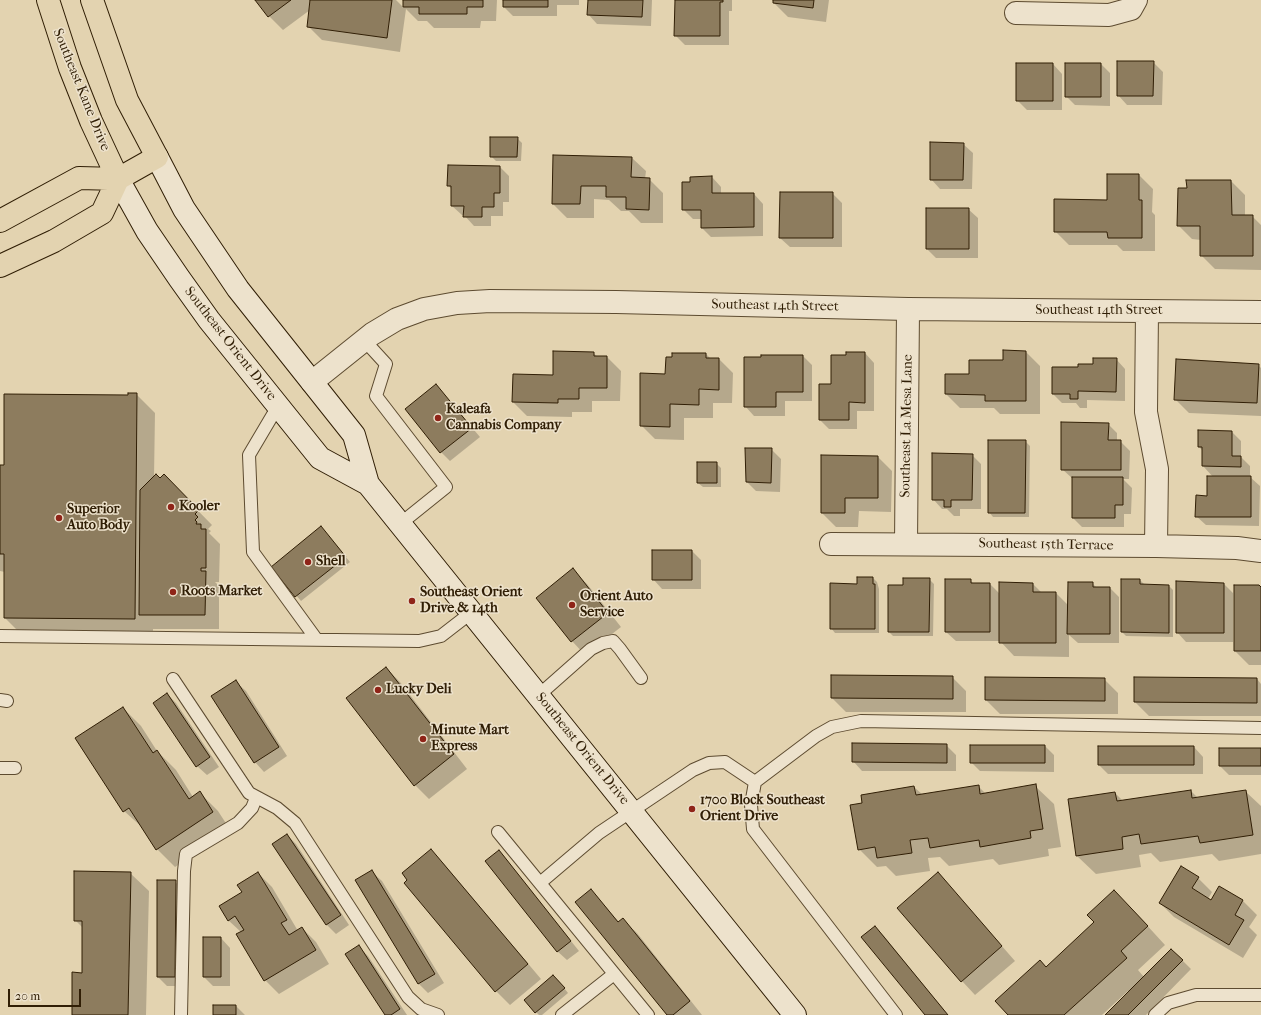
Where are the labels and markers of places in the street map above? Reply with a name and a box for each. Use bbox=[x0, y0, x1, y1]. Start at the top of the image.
place label: Kaleafa Cannabis Company bbox=[446, 402, 561, 434]
marker: Kaleafa Cannabis Company bbox=[433, 413, 443, 423]
place label: Kooler bbox=[179, 499, 220, 515]
place label: Superior Auto Body bbox=[67, 502, 130, 534]
marker: Kooler bbox=[166, 502, 176, 512]
marker: Superior Auto Body bbox=[54, 513, 64, 523]
place label: Shell bbox=[316, 554, 346, 570]
marker: Shell bbox=[303, 557, 313, 567]
place label: Roots Market bbox=[181, 584, 262, 600]
place label: Southeast Orient Drive & 14th bbox=[420, 585, 522, 618]
marker: Roots Market bbox=[168, 587, 178, 597]
place label: Orient Auto Service bbox=[580, 589, 653, 622]
marker: Southeast Orient Drive & 14th bbox=[407, 596, 417, 606]
marker: Orient Auto Service bbox=[567, 600, 577, 610]
place label: Lucky Deli bbox=[386, 682, 452, 698]
marker: Lucky Deli bbox=[373, 685, 383, 695]
place label: Minute Mart Express bbox=[431, 723, 509, 756]
marker: Minute Mart Express bbox=[418, 734, 428, 744]
place label: 1700 Block Southeast Orient Drive bbox=[700, 793, 825, 826]
marker: 1700 Block Southeast Orient Drive bbox=[687, 804, 697, 814]

